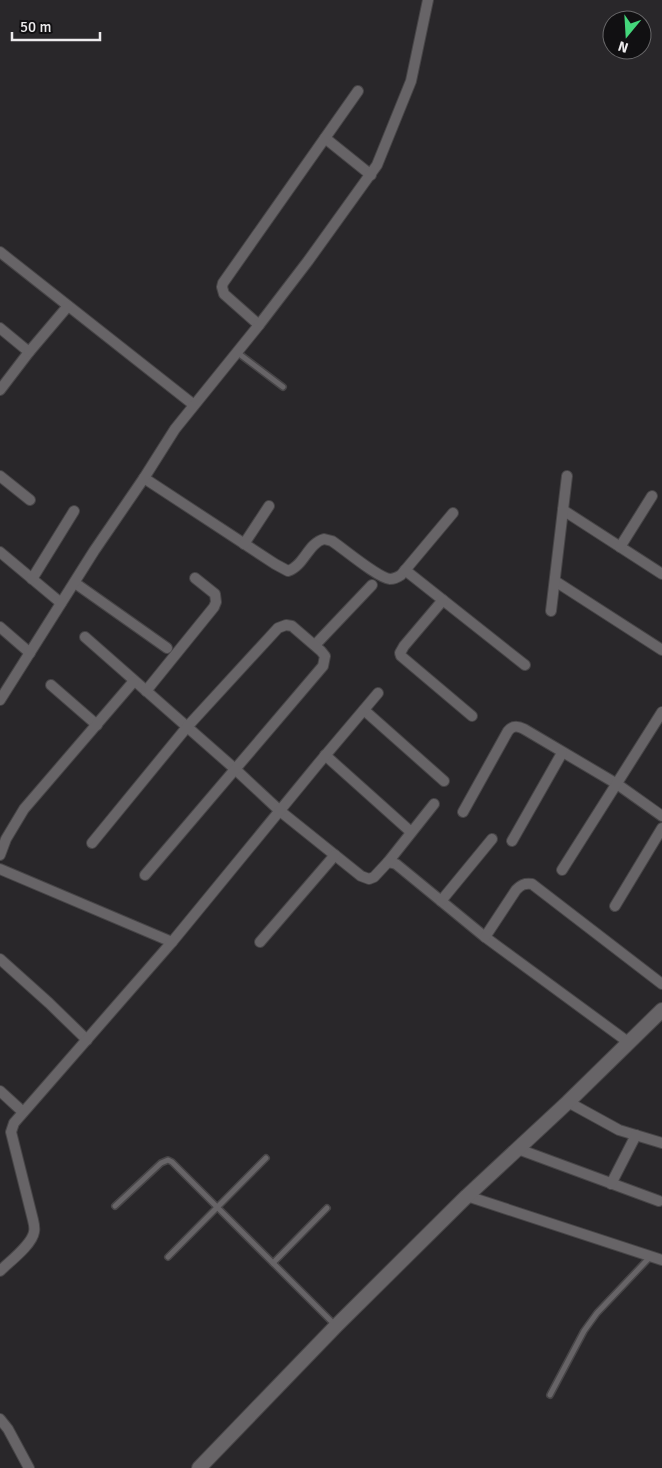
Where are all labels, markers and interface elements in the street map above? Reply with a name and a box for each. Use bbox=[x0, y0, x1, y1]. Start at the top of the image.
scale bar bbox=[12, 10, 100, 42]
north arrow bbox=[602, 10, 652, 60]
text: 50 m bbox=[20, 18, 51, 36]
text: N bbox=[616, 37, 630, 56]

